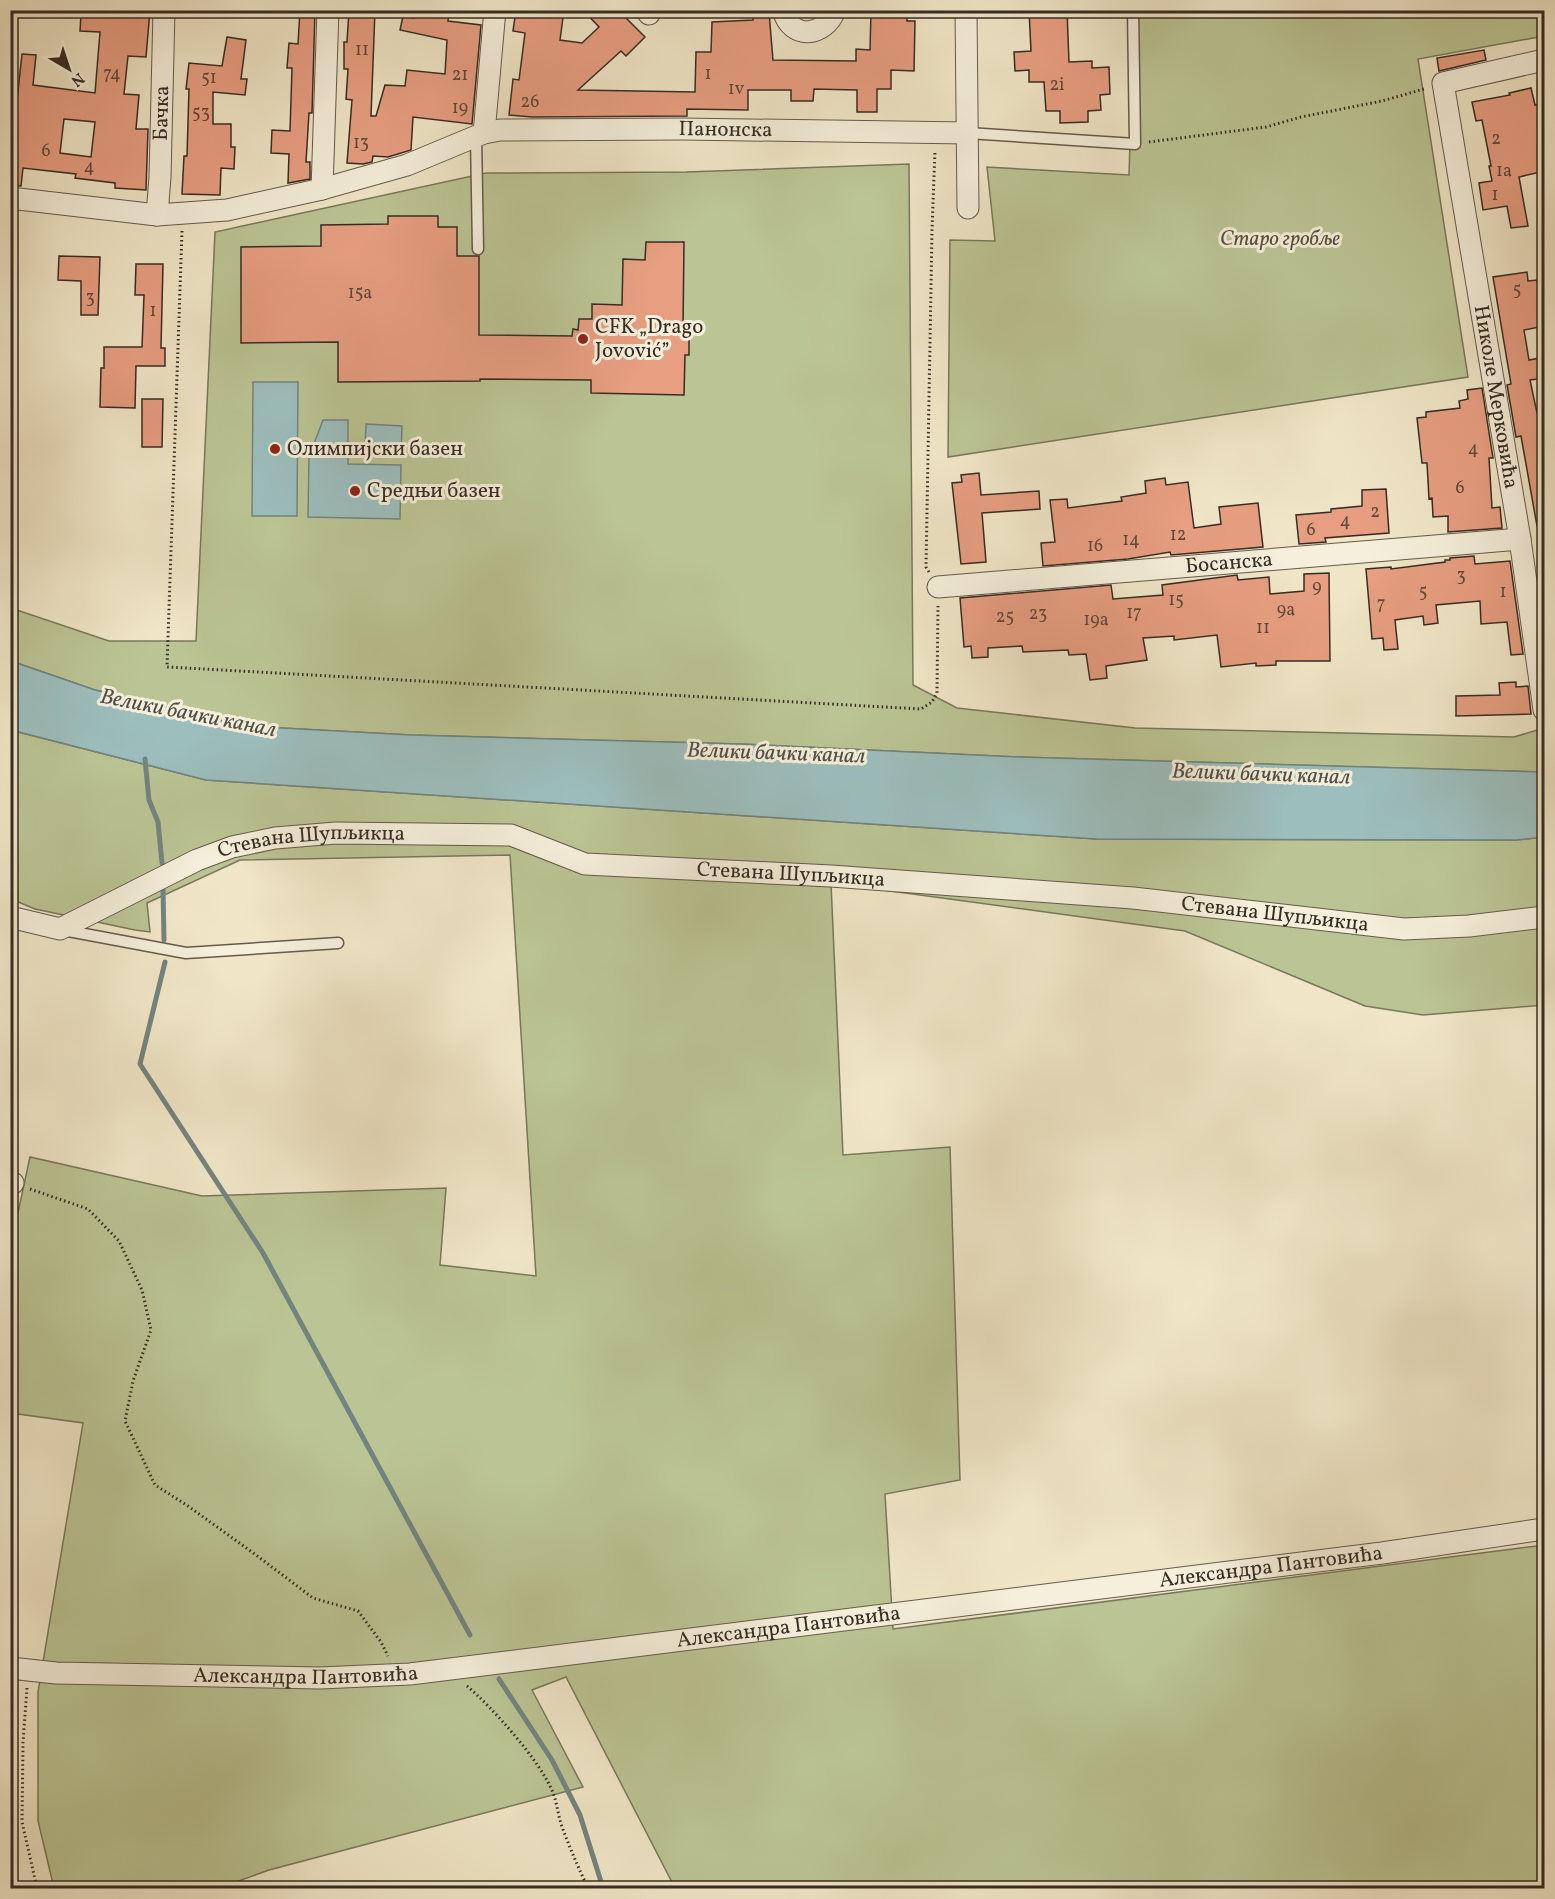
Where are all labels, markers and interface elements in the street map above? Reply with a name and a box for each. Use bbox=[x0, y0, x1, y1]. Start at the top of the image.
house number: 11 bbox=[355, 38, 369, 63]
north arrow bbox=[39, 39, 99, 99]
house number: 74 bbox=[103, 62, 121, 87]
house number: 1 bbox=[705, 62, 711, 87]
house number: 21 bbox=[452, 63, 468, 88]
house number: 51 bbox=[201, 66, 217, 91]
text: N bbox=[65, 67, 89, 92]
house number: 2i bbox=[1049, 73, 1065, 98]
house number: 1v bbox=[728, 77, 745, 102]
street label: Бачка bbox=[146, 85, 177, 141]
house number: 26 bbox=[521, 90, 539, 115]
house number: 19 bbox=[452, 96, 468, 121]
house number: 53 bbox=[192, 101, 210, 126]
street label: Панонска bbox=[678, 114, 773, 145]
house number: 2 bbox=[1491, 127, 1501, 152]
house number: 13 bbox=[353, 131, 369, 156]
house number: 6 bbox=[41, 139, 51, 164]
house number: 4 bbox=[84, 155, 94, 180]
house number: 1a bbox=[1496, 159, 1512, 184]
house number: 1 bbox=[1492, 183, 1498, 208]
park label: Старо гробље bbox=[1220, 225, 1340, 254]
house number: 5 bbox=[1513, 278, 1521, 303]
house number: 15a bbox=[348, 281, 372, 306]
house number: 3 bbox=[85, 286, 95, 311]
house number: 1 bbox=[150, 299, 156, 324]
street label: Николе Мерковића bbox=[1466, 303, 1526, 491]
place label: CFK „Drago Jovović” bbox=[595, 313, 704, 366]
marker: CFK „Drago Jovović” bbox=[576, 332, 590, 346]
place label: Олимпијски базен bbox=[287, 435, 463, 464]
house number: 4 bbox=[1468, 437, 1478, 462]
marker: Олимпијски базен bbox=[268, 442, 282, 456]
house number: 6 bbox=[1455, 476, 1465, 501]
place label: Средњи базен bbox=[367, 477, 501, 506]
marker: Средњи базен bbox=[348, 484, 362, 498]
house number: 2 bbox=[1370, 500, 1380, 525]
house number: 4 bbox=[1340, 509, 1350, 534]
house number: 6 bbox=[1306, 518, 1316, 543]
house number: 12 bbox=[1170, 523, 1186, 548]
house number: 14 bbox=[1122, 528, 1140, 553]
house number: 16 bbox=[1087, 534, 1103, 559]
street label: Босанска bbox=[1184, 545, 1274, 581]
house number: 3 bbox=[1456, 564, 1466, 589]
house number: 9 bbox=[1312, 575, 1322, 600]
house number: 5 bbox=[1419, 580, 1427, 605]
house number: 1 bbox=[1500, 580, 1506, 605]
house number: 15 bbox=[1168, 588, 1184, 613]
house number: 7 bbox=[1377, 592, 1385, 617]
house number: 9a bbox=[1277, 598, 1295, 623]
house number: 17 bbox=[1126, 601, 1142, 626]
house number: 23 bbox=[1029, 602, 1047, 627]
house number: 25 bbox=[996, 605, 1014, 630]
house number: 19a bbox=[1083, 608, 1109, 633]
house number: 11 bbox=[1256, 616, 1270, 641]
water label: Велики бачки канал bbox=[97, 682, 279, 746]
water label: Велики бачки канал bbox=[686, 735, 866, 773]
water label: Велики бачки канал bbox=[1171, 756, 1351, 794]
street label: Стевана Шупљикца bbox=[213, 818, 405, 866]
street label: Стевана Шупљикца bbox=[696, 855, 886, 894]
street label: Стевана Шупљикца bbox=[1180, 889, 1371, 939]
street label: Александра Пантовића bbox=[1157, 1539, 1385, 1595]
street label: Александра Пантовића bbox=[675, 1599, 902, 1655]
street label: Александра Пантовића bbox=[193, 1659, 420, 1693]

